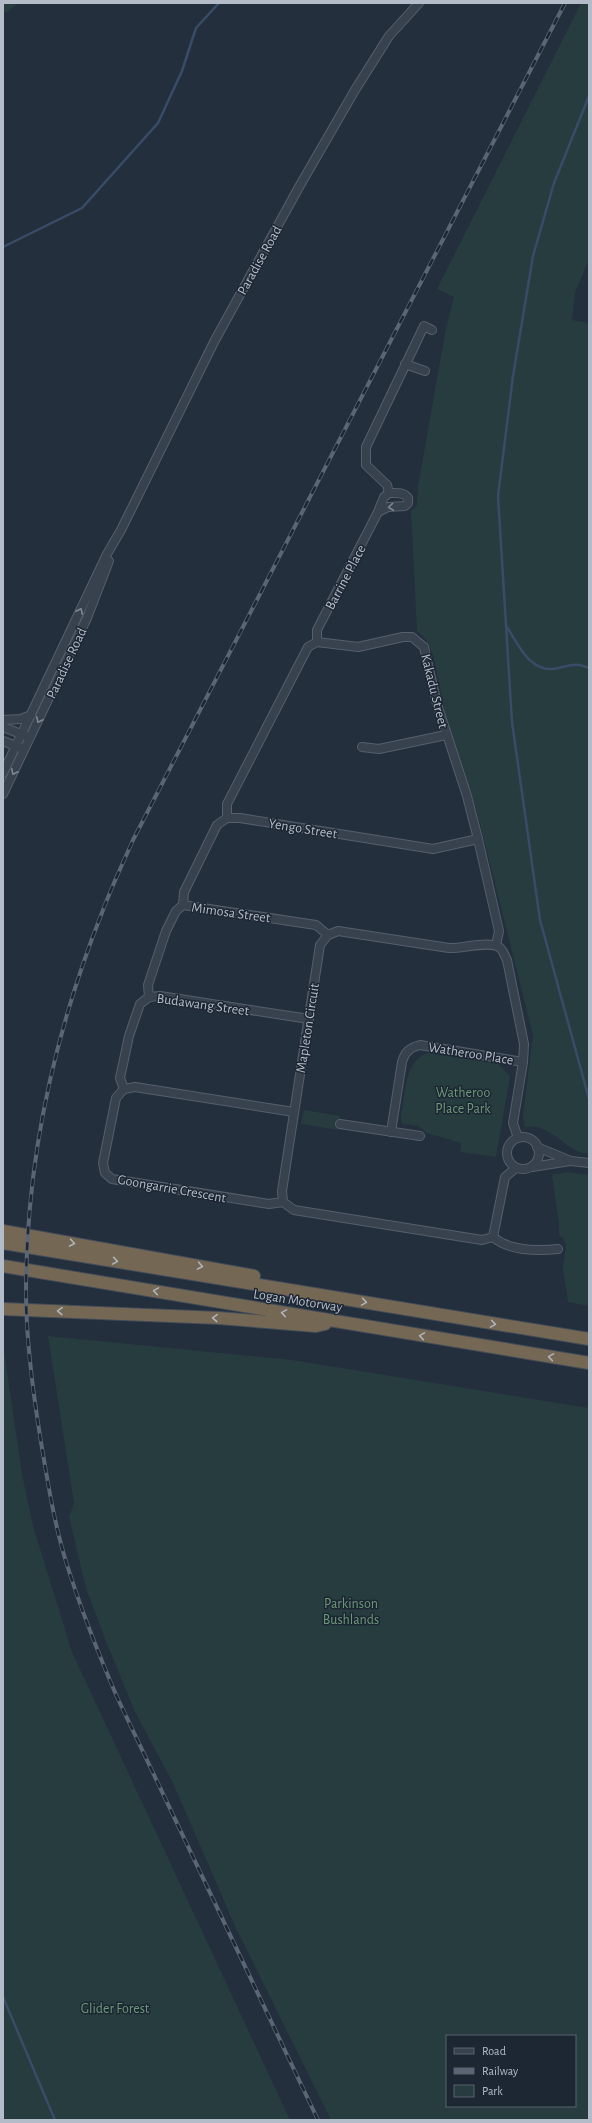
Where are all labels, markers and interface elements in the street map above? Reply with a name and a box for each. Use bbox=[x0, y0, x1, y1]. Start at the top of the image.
street label: Paradise Road bbox=[235, 224, 285, 297]
one-way arrow bbox=[388, 502, 394, 511]
street label: Barrine Place bbox=[323, 543, 369, 612]
one-way arrow bbox=[75, 608, 83, 615]
street label: Paradise Road bbox=[44, 626, 89, 701]
street label: Kakadu Street bbox=[418, 653, 450, 730]
one-way arrow bbox=[36, 716, 44, 723]
one-way arrow bbox=[11, 768, 19, 775]
street label: Yengo Street bbox=[268, 817, 339, 841]
street label: Mimosa Street bbox=[191, 901, 272, 926]
street label: Mapleton Circuit bbox=[294, 982, 322, 1074]
street label: Budawang Street bbox=[156, 992, 250, 1018]
street label: Watheroo Place bbox=[427, 1040, 514, 1068]
park label: Watheroo Place Park bbox=[435, 1086, 491, 1116]
street label: Goongarrie Crescent bbox=[117, 1173, 228, 1206]
one-way arrow bbox=[69, 1238, 75, 1247]
one-way arrow bbox=[112, 1257, 118, 1265]
one-way arrow bbox=[197, 1261, 203, 1270]
street label: Logan Motorway bbox=[252, 1287, 343, 1315]
one-way arrow bbox=[153, 1288, 159, 1296]
one-way arrow bbox=[361, 1298, 367, 1306]
one-way arrow bbox=[57, 1307, 63, 1316]
one-way arrow bbox=[281, 1309, 287, 1318]
one-way arrow bbox=[212, 1314, 218, 1323]
one-way arrow bbox=[489, 1319, 496, 1327]
one-way arrow bbox=[419, 1332, 425, 1340]
one-way arrow bbox=[547, 1353, 554, 1361]
park label: Parkinson Bushlands bbox=[323, 1597, 379, 1627]
park label: Glider Forest bbox=[81, 2002, 150, 2016]
legend bbox=[446, 2035, 576, 2107]
text: Road bbox=[482, 2045, 506, 2057]
text: Railway bbox=[482, 2065, 518, 2078]
text: Park bbox=[482, 2085, 503, 2097]

